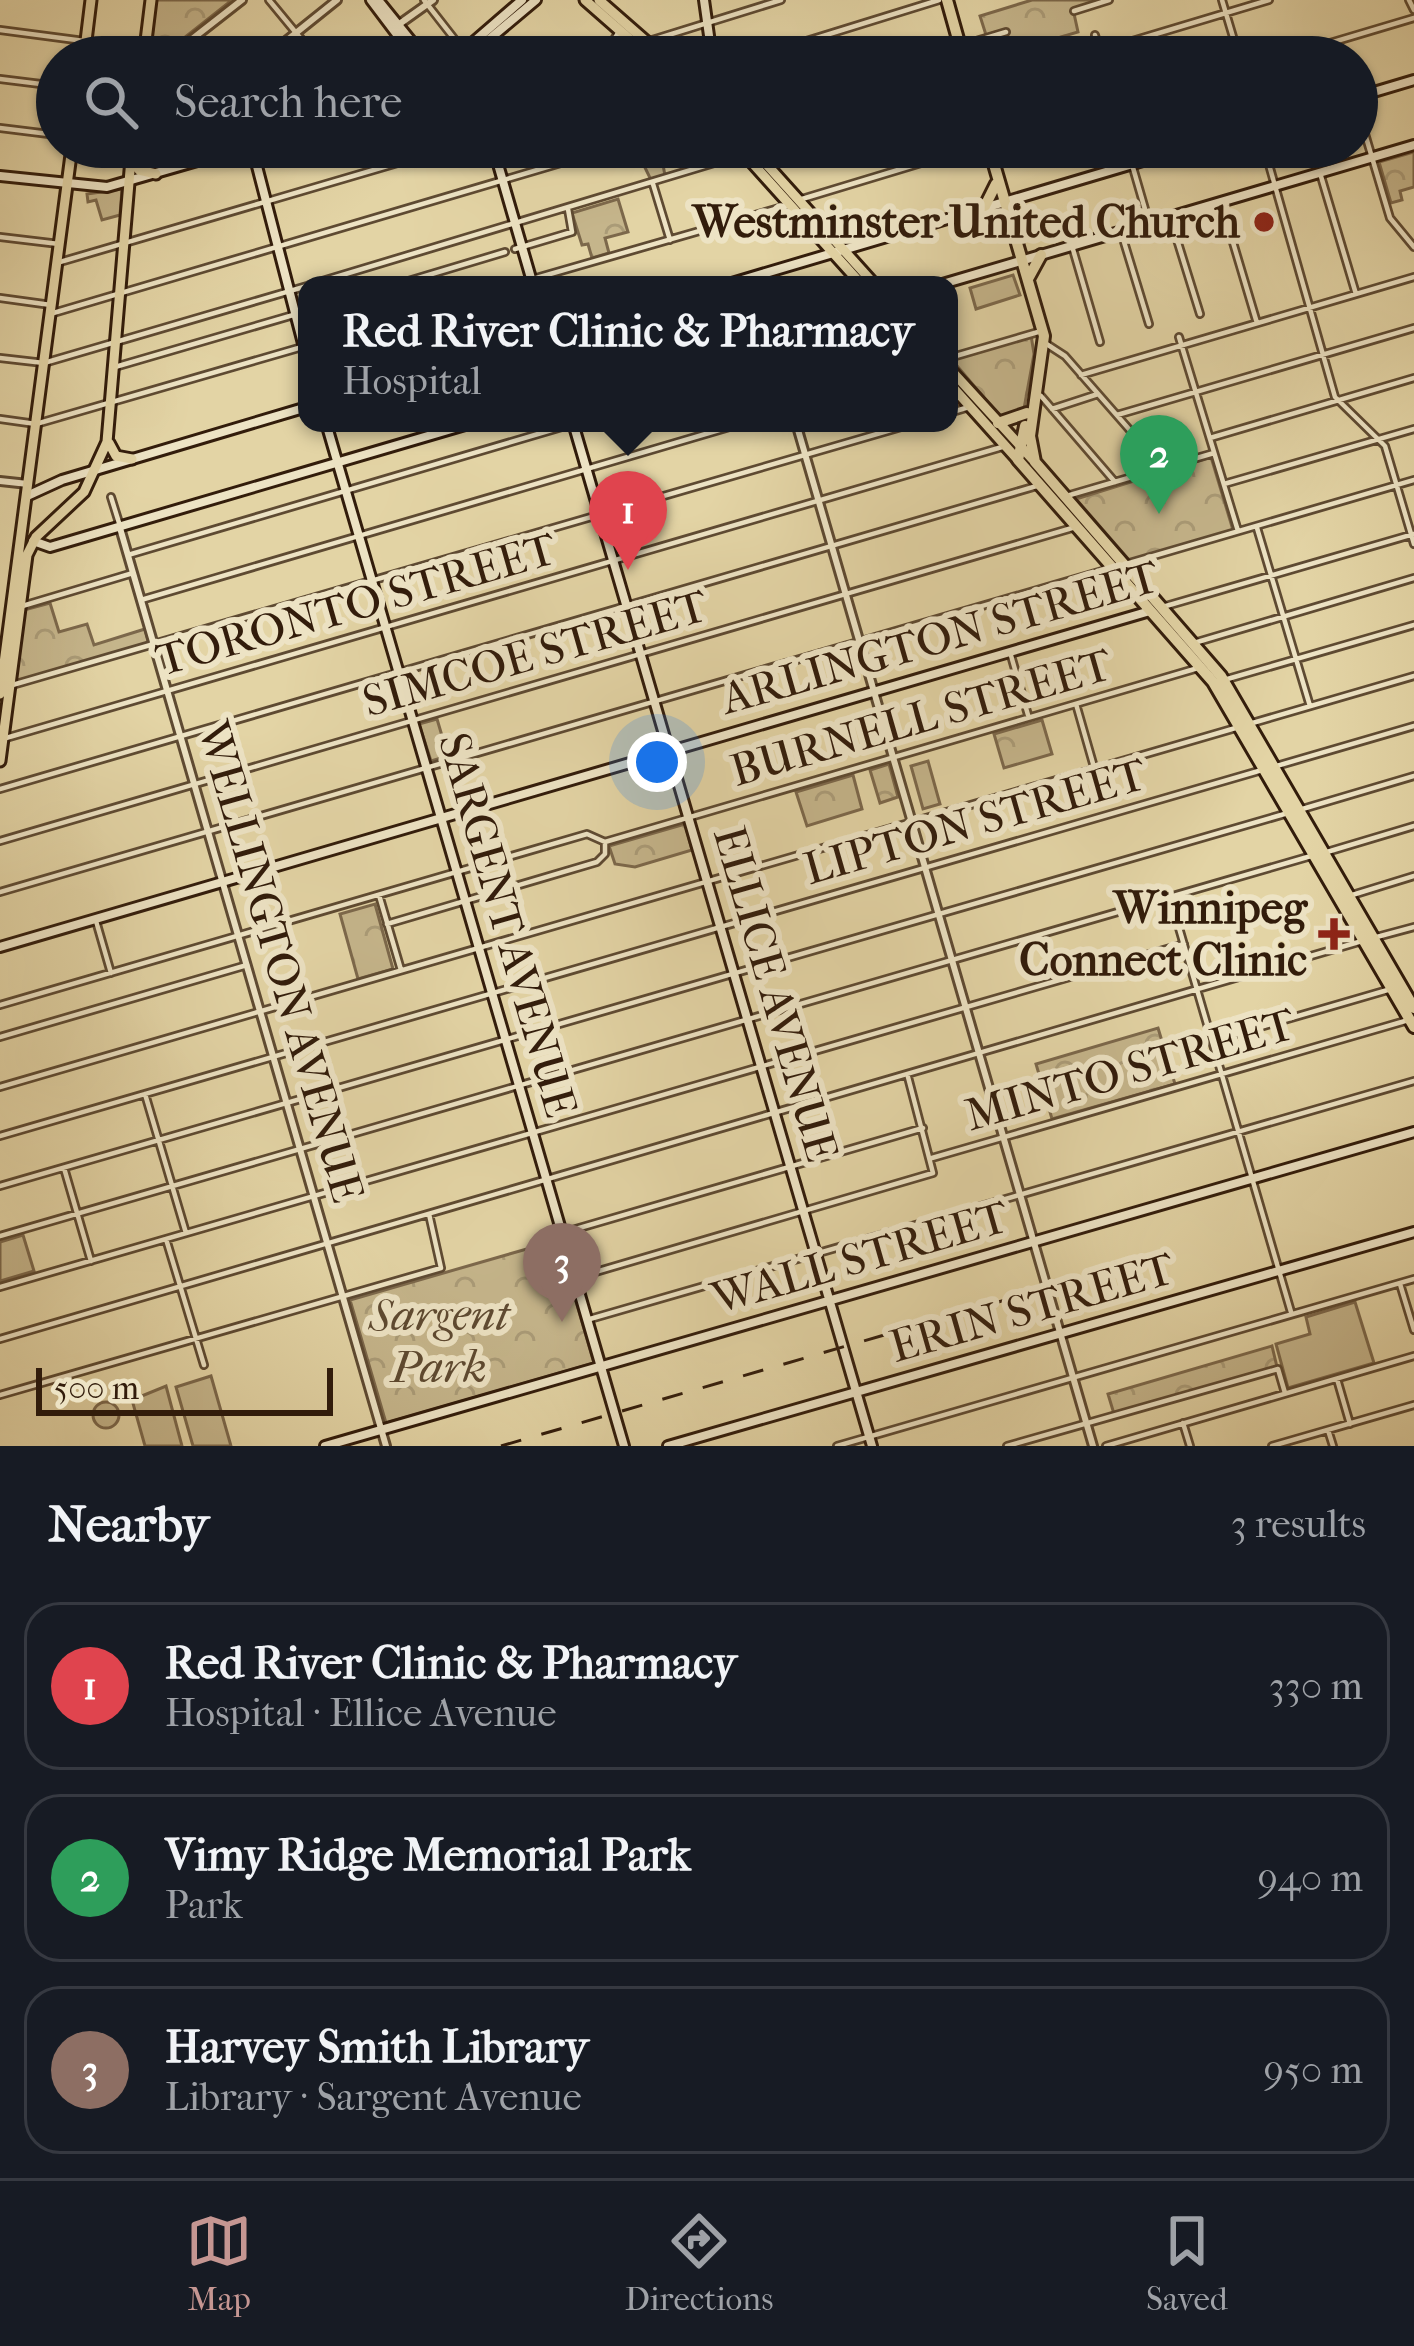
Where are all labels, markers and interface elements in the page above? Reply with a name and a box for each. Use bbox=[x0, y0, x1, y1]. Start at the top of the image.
search box bbox=[36, 36, 1378, 168]
icon: search bbox=[78, 69, 144, 135]
text: Search here bbox=[174, 76, 402, 129]
place label: Westminster United Church bbox=[690, 196, 1241, 249]
marker: Westminster United Church bbox=[1251, 209, 1277, 235]
popup bbox=[298, 276, 958, 432]
text: Red River Clinic & Pharmacy bbox=[342, 305, 914, 358]
text: Hospital bbox=[342, 358, 482, 404]
pin: 2 bbox=[1120, 415, 1198, 514]
pin: 1 bbox=[589, 471, 667, 570]
street label: TORONTO STREET bbox=[150, 522, 562, 687]
street label: ARLINGTON STREET bbox=[713, 550, 1165, 726]
street label: SIMCOE STREET bbox=[357, 579, 714, 728]
street label: BURNELL STREET bbox=[725, 638, 1118, 798]
street label: WELLINGTON AVENUE bbox=[186, 714, 374, 1209]
street label: SARGENT AVENUE bbox=[427, 727, 587, 1123]
your location bbox=[627, 732, 687, 792]
street label: LIPTON STREET bbox=[798, 748, 1153, 896]
street label: ELLICE AVENUE bbox=[702, 820, 848, 1168]
place label: Winnipeg Connect Clinic bbox=[1019, 882, 1309, 987]
marker: Winnipeg Connect Clinic bbox=[1318, 918, 1350, 950]
street label: MINTO STREET bbox=[959, 997, 1301, 1142]
street label: WALL STREET bbox=[705, 1190, 1015, 1326]
pin: 3 bbox=[523, 1223, 601, 1322]
street label: ERIN STREET bbox=[884, 1242, 1181, 1374]
park label: Sargent Park bbox=[368, 1289, 512, 1394]
scale bar bbox=[36, 1362, 333, 1415]
text: 500 m bbox=[54, 1369, 139, 1408]
text: Nearby bbox=[48, 1494, 209, 1554]
text: 3 results bbox=[1231, 1501, 1366, 1547]
text: Red River Clinic & Pharmacy bbox=[165, 1637, 737, 1690]
text: 1 bbox=[83, 1663, 97, 1709]
text: 330 m bbox=[1269, 1663, 1363, 1709]
text: Hospital · Ellice Avenue bbox=[165, 1690, 557, 1736]
text: Vimy Ridge Memorial Park bbox=[165, 1829, 691, 1882]
text: 2 bbox=[80, 1855, 100, 1901]
text: 940 m bbox=[1258, 1855, 1363, 1901]
text: Park bbox=[165, 1882, 243, 1928]
text: Harvey Smith Library bbox=[165, 2021, 588, 2074]
text: 3 bbox=[82, 2047, 98, 2093]
text: 950 m bbox=[1264, 2047, 1363, 2093]
text: Library · Sargent Avenue bbox=[165, 2074, 582, 2120]
tab: Map bbox=[186, 2208, 252, 2319]
tab: Directions bbox=[625, 2208, 773, 2319]
tab: Saved bbox=[1146, 2208, 1228, 2319]

